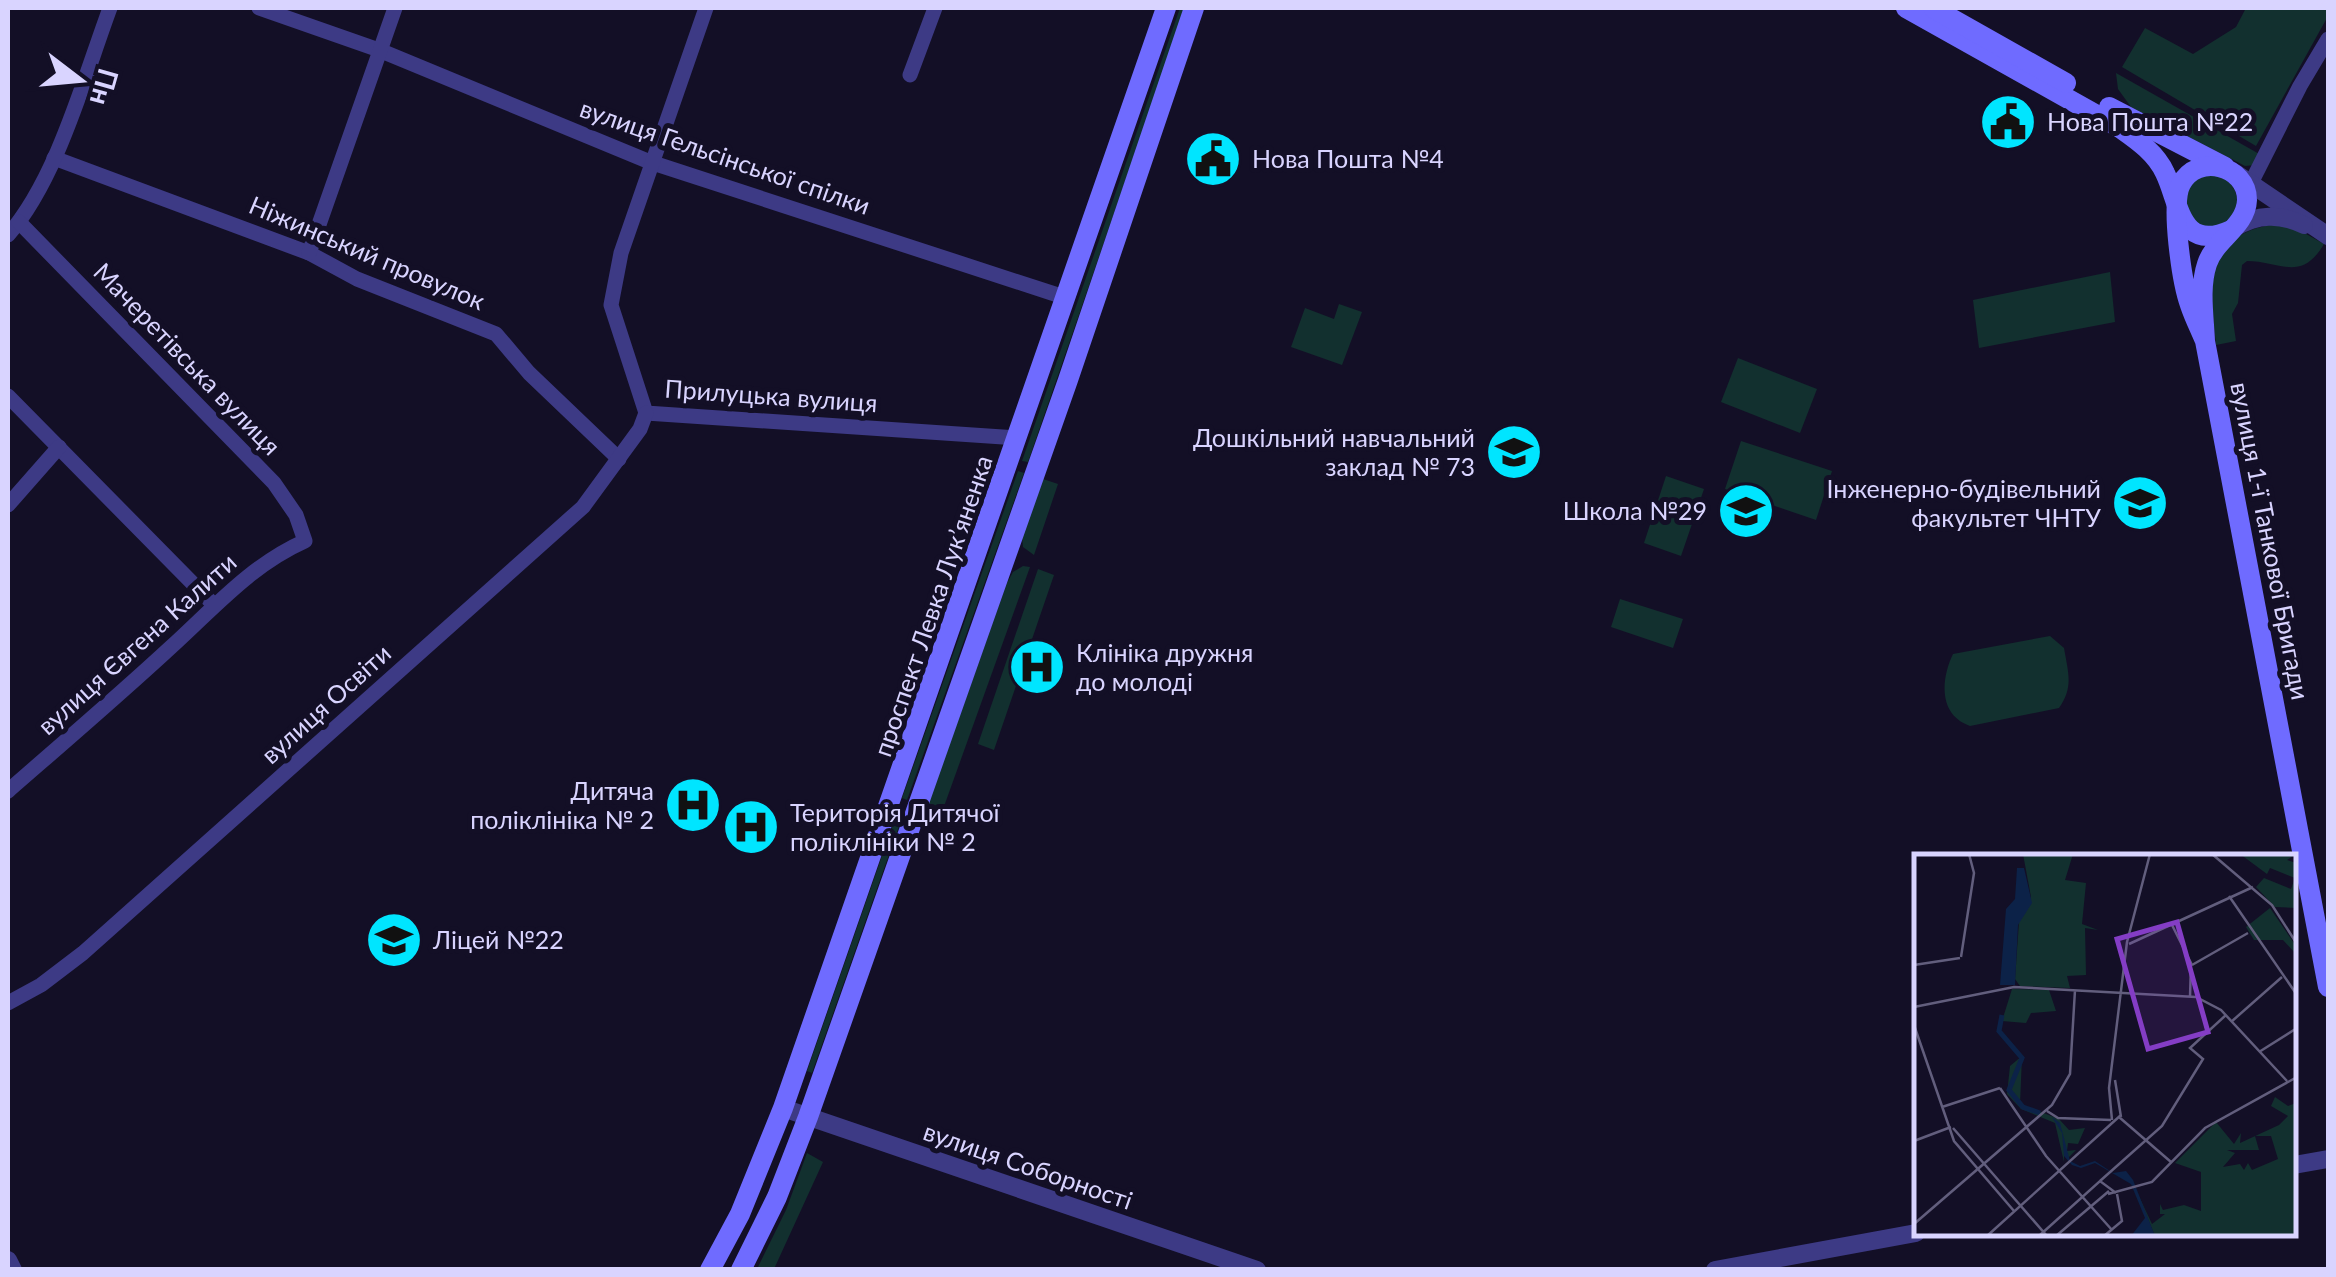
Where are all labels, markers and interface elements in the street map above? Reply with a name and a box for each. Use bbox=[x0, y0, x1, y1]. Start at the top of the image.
north arrow bbox=[30, 30, 130, 130]
text: Пн bbox=[84, 65, 126, 109]
street label: вулиця Гельсінської спілки bbox=[576, 92, 874, 220]
public building icon: Нова Пошта №22 bbox=[1978, 92, 2038, 152]
place label: Нова Пошта №22 bbox=[2047, 106, 2253, 136]
public building icon: Нова Пошта №4 bbox=[1183, 129, 1243, 189]
place label: Нова Пошта №4 bbox=[1252, 143, 1444, 173]
street label: Ніжинський провулок bbox=[245, 189, 490, 315]
street label: Мачеретівська вулиця bbox=[88, 256, 287, 461]
street label: Прилуцька вулиця bbox=[664, 373, 878, 417]
street label: вулиця 1-ї Танкової Бригади bbox=[2225, 379, 2317, 702]
place label: Дошкільний навчальний заклад № 73 bbox=[1193, 422, 1475, 481]
school or university icon: Дошкільний навчальний заклад № 73 bbox=[1484, 422, 1544, 482]
street label: проспект Левка Лукʼяненка bbox=[866, 451, 998, 760]
place label: Інженерно-будівельний факультет ЧНТУ bbox=[1827, 473, 2101, 532]
school or university icon: Інженерно-будівельний факультет ЧНТУ bbox=[2110, 473, 2170, 533]
school or university icon: Школа №29 bbox=[1716, 481, 1776, 541]
place label: Школа №29 bbox=[1563, 495, 1707, 525]
street label: вулиця Євгена Калити bbox=[31, 546, 242, 740]
street label: вулиця Освіти bbox=[254, 637, 396, 769]
hospital icon: Клініка дружня до молоді bbox=[1007, 637, 1067, 697]
place label: Клініка дружня до молоді bbox=[1076, 637, 1253, 696]
place label: Дитяча поліклініка № 2 bbox=[470, 775, 654, 834]
hospital icon: Дитяча поліклініка № 2 bbox=[663, 775, 723, 835]
hospital icon: Територія Дитячої поліклініки № 2 bbox=[721, 797, 781, 857]
place label: Територія Дитячої поліклініки № 2 bbox=[790, 797, 1001, 856]
inset map bbox=[1914, 854, 2296, 1237]
school or university icon: Ліцей №22 bbox=[364, 910, 424, 970]
place label: Ліцей №22 bbox=[432, 924, 564, 954]
street label: вулиця Соборності bbox=[920, 1115, 1137, 1215]

